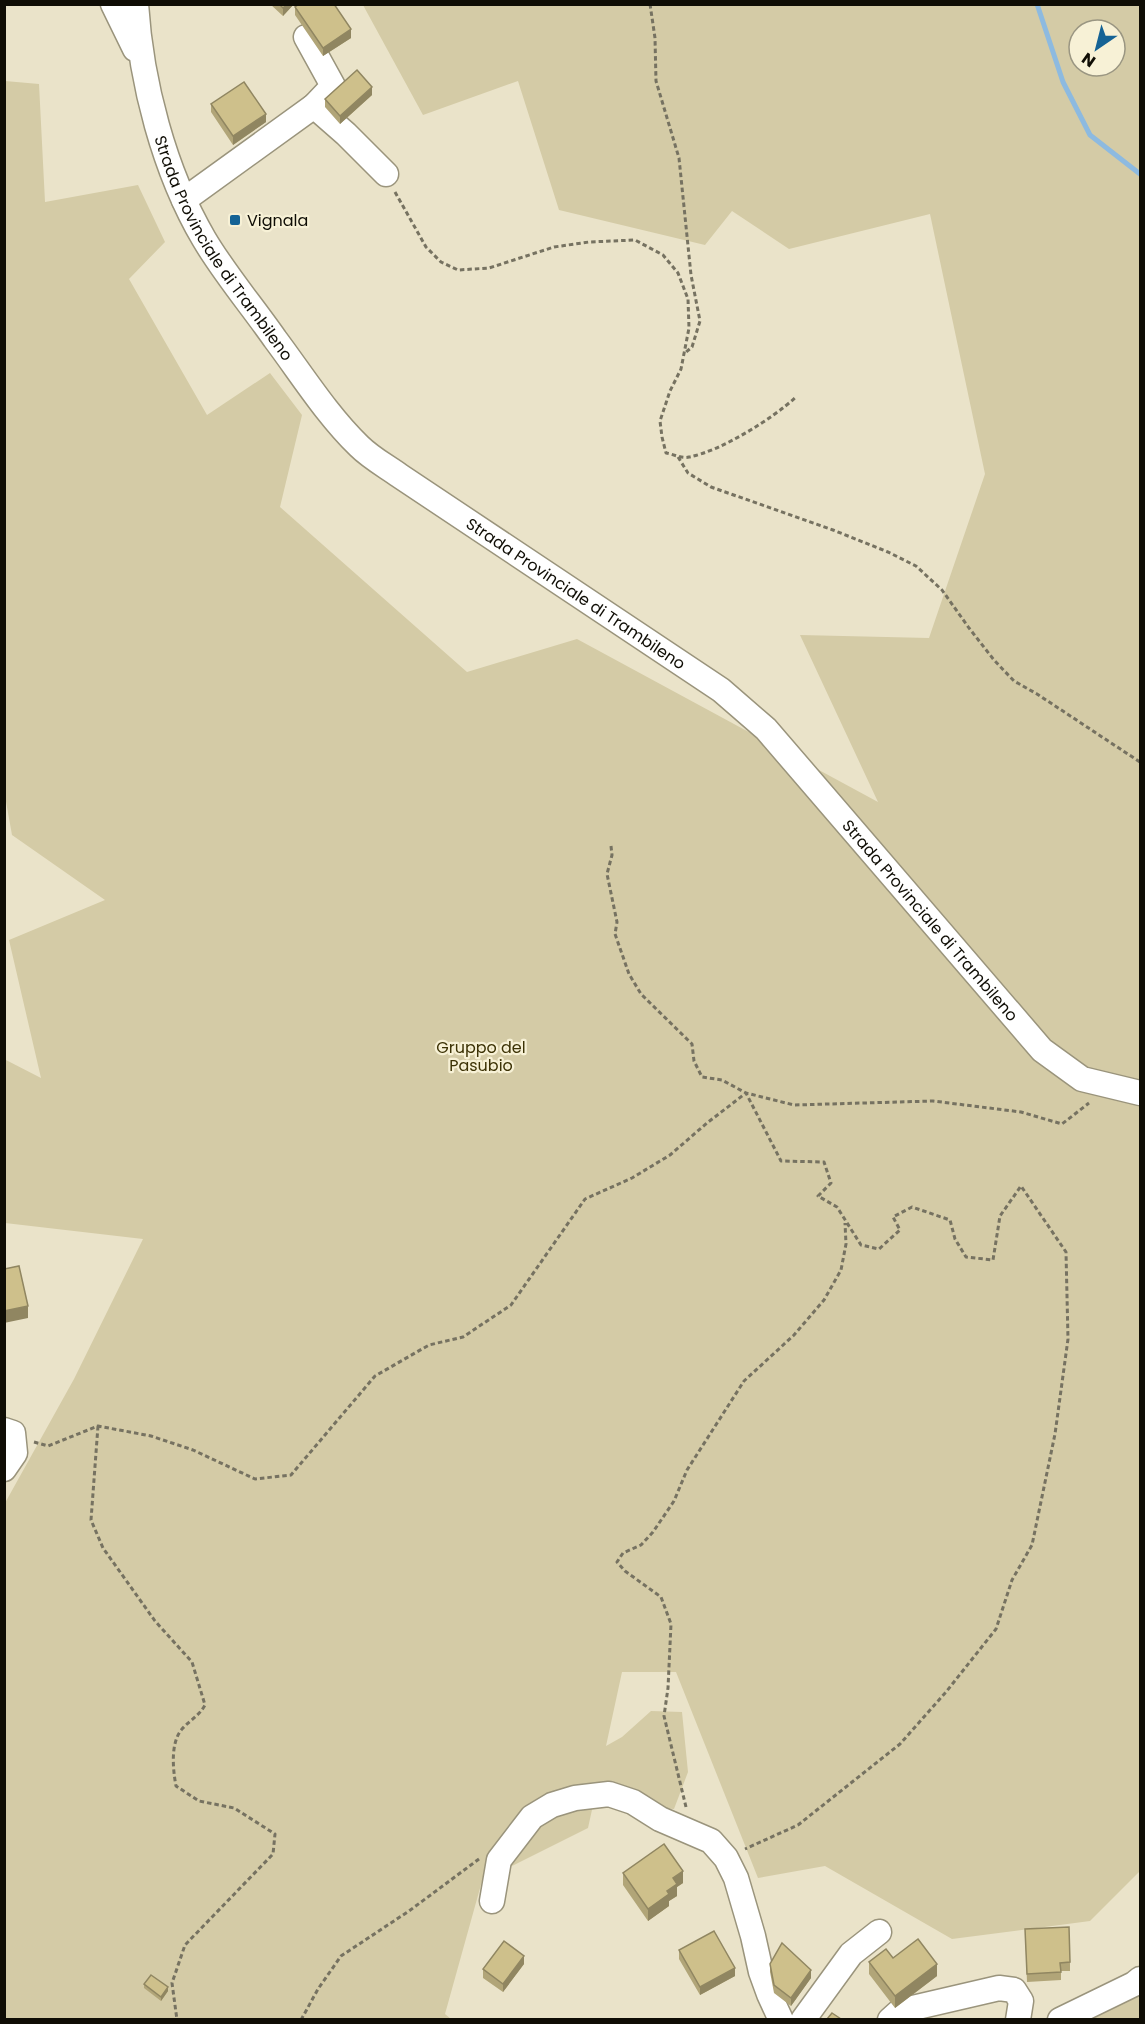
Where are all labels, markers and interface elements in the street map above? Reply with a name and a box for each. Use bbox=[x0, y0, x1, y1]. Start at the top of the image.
north arrow bbox=[1067, 18, 1127, 78]
text: N bbox=[1077, 47, 1100, 73]
street label: Strada Provinciale di Trambileno bbox=[149, 132, 299, 365]
place label: Vignala bbox=[247, 209, 308, 232]
marker: Vignala bbox=[228, 213, 242, 227]
street label: Strada Provinciale di Trambileno bbox=[462, 512, 690, 675]
street label: Strada Provinciale di Trambileno bbox=[837, 814, 1024, 1026]
park label: Gruppo del Pasubio bbox=[436, 1036, 526, 1077]

